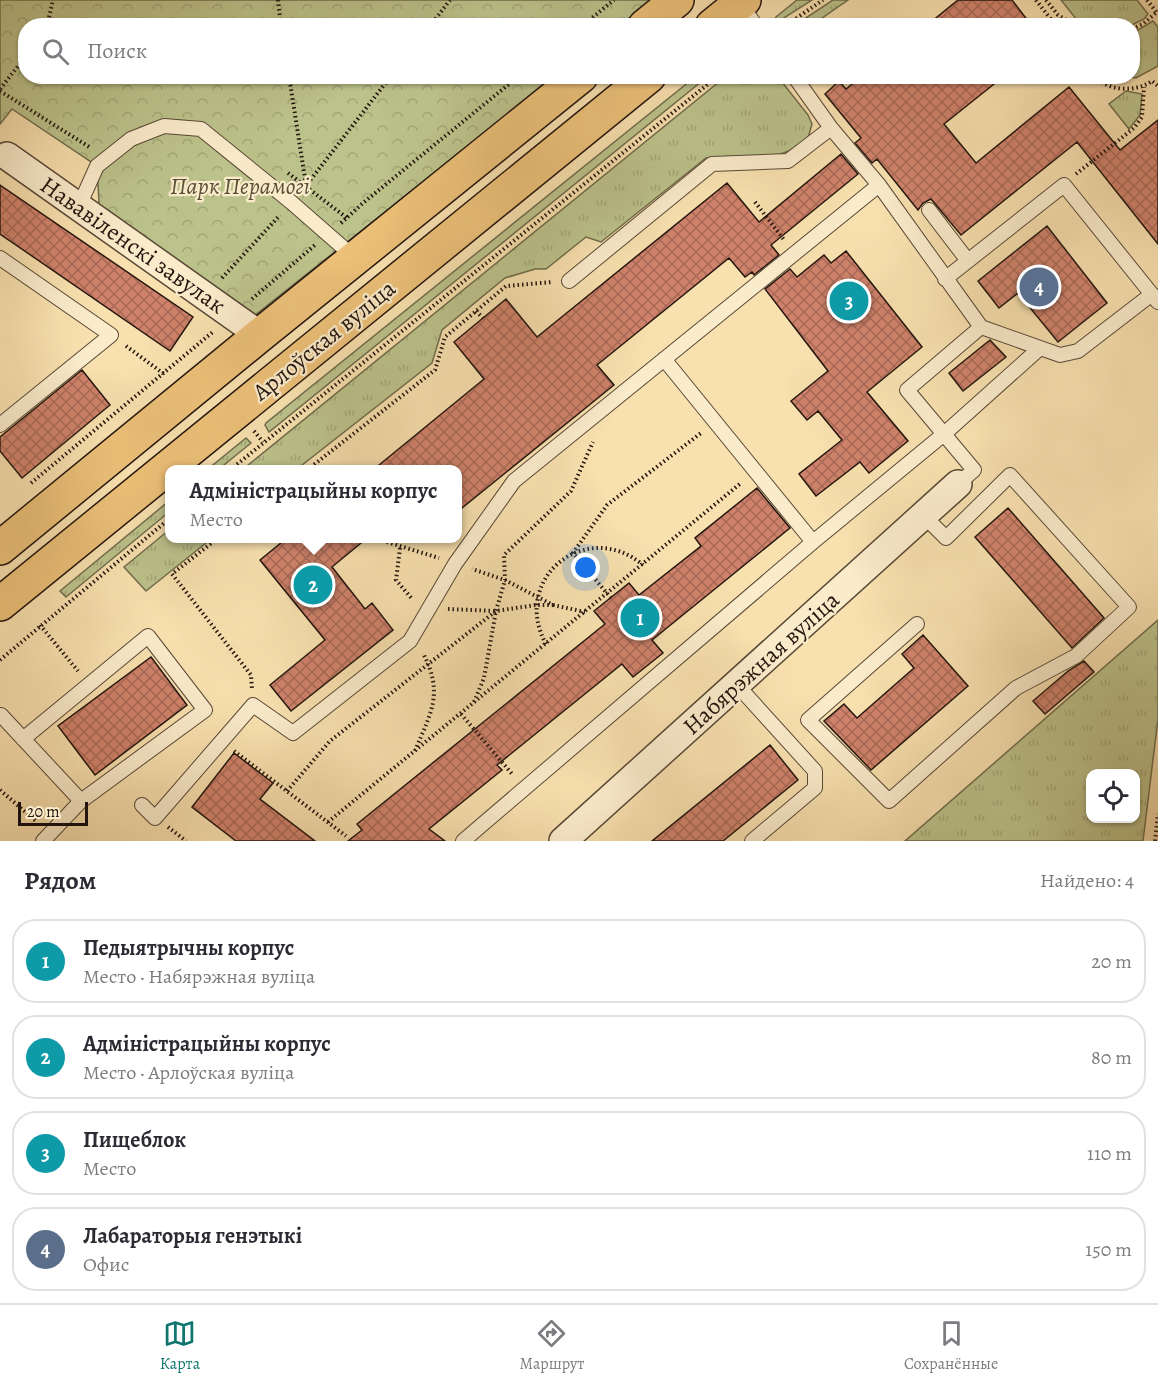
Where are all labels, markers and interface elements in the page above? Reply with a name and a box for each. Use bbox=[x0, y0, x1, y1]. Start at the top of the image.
search box bbox=[18, 18, 1140, 84]
icon: search bbox=[39, 35, 72, 68]
text: Поиск bbox=[87, 36, 147, 66]
street label: Нававіленскі завулак bbox=[34, 169, 232, 321]
park label: Парк Перамогі bbox=[170, 170, 310, 202]
pin: 4 bbox=[1020, 264, 1058, 310]
street label: Арлоўская вуліца bbox=[245, 272, 402, 408]
pin: 3 bbox=[830, 278, 868, 324]
popup bbox=[165, 465, 462, 543]
text: Адміністрацыйны корпус bbox=[190, 476, 437, 506]
text: Место bbox=[190, 506, 243, 533]
your location bbox=[571, 553, 600, 582]
pin: 2 bbox=[294, 562, 332, 608]
street label: Набярэжная вуліца bbox=[676, 584, 846, 742]
pin: 1 bbox=[620, 596, 660, 640]
map controls bbox=[1086, 769, 1140, 823]
button: locate bbox=[1086, 769, 1140, 823]
scale bar bbox=[18, 799, 88, 826]
text: 20 m bbox=[27, 801, 60, 823]
text: Рядом bbox=[24, 863, 96, 898]
text: Найдено: 4 bbox=[1040, 867, 1134, 894]
text: Педыятрычны корпус bbox=[83, 933, 294, 963]
text: 1 bbox=[42, 948, 49, 975]
text: 20 m bbox=[1091, 948, 1132, 975]
text: Место · Набярэжная вуліца bbox=[83, 963, 315, 990]
text: Адміністрацыйны корпус bbox=[83, 1029, 331, 1059]
text: 2 bbox=[41, 1044, 50, 1071]
text: 80 m bbox=[1091, 1044, 1132, 1071]
text: Место · Арлоўская вуліца bbox=[83, 1059, 294, 1086]
text: Пищеблок bbox=[83, 1125, 186, 1155]
text: 3 bbox=[41, 1140, 50, 1167]
text: 110 m bbox=[1087, 1140, 1132, 1167]
text: Место bbox=[83, 1155, 136, 1182]
text: Лабараторыя генэтыкі bbox=[83, 1221, 302, 1251]
text: 4 bbox=[41, 1236, 50, 1263]
text: 150 m bbox=[1085, 1236, 1132, 1263]
text: Офис bbox=[83, 1251, 129, 1278]
tab: Карта bbox=[160, 1317, 200, 1375]
tab: Маршрут bbox=[520, 1317, 584, 1375]
tab: Сохранённые bbox=[904, 1317, 998, 1375]

